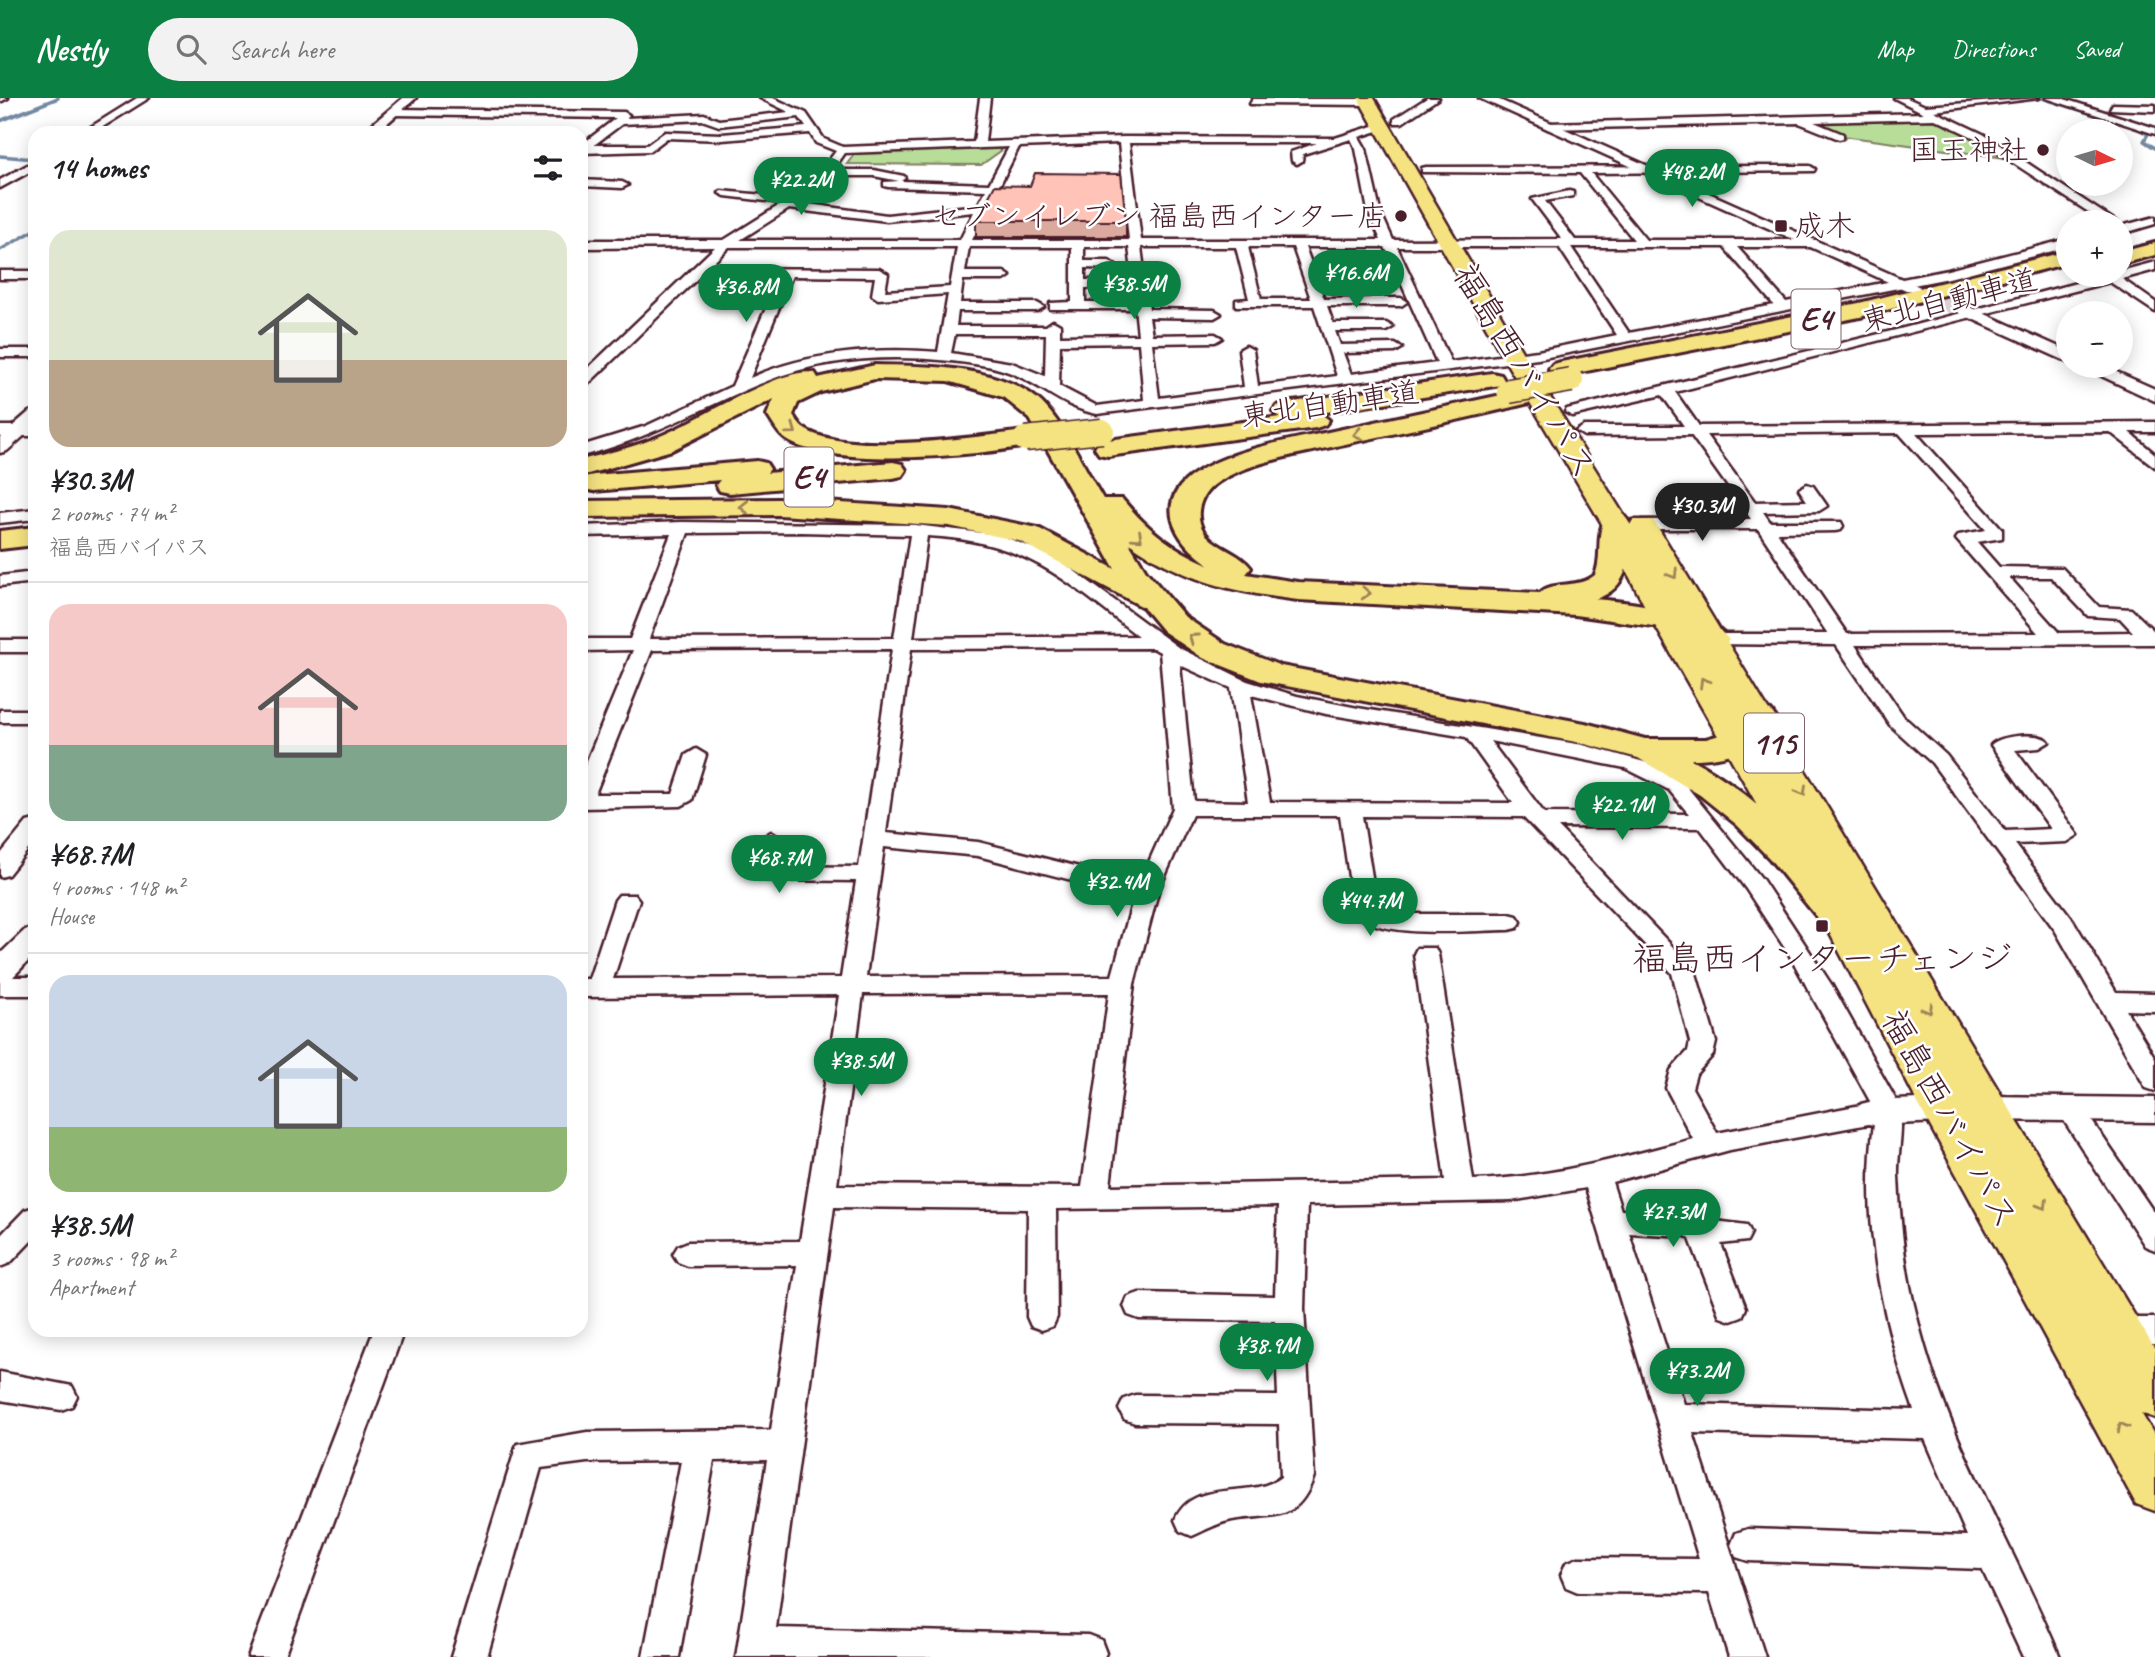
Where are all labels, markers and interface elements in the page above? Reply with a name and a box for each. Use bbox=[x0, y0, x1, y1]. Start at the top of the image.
search box bbox=[148, 18, 638, 81]
text: Nestly bbox=[35, 28, 106, 70]
icon: search bbox=[172, 30, 210, 68]
text: Search here bbox=[228, 33, 334, 66]
text: Map bbox=[1877, 34, 1914, 64]
text: Directions bbox=[1952, 34, 2035, 64]
text: Saved bbox=[2073, 34, 2120, 64]
north arrow bbox=[2056, 119, 2133, 196]
map controls bbox=[2056, 119, 2133, 378]
place label: 国玉神社 bbox=[1909, 131, 2029, 169]
marker: 国玉神社 bbox=[2035, 142, 2051, 158]
text: 14 homes bbox=[49, 149, 147, 187]
icon: filters bbox=[529, 149, 567, 187]
pin: ¥48.2M bbox=[1635, 150, 1749, 209]
text: ¥48.2M bbox=[1661, 157, 1723, 186]
pin: ¥22.2M bbox=[744, 158, 858, 217]
text: ¥22.2M bbox=[770, 165, 832, 194]
place label: セブンイレブン 福島西インター店 bbox=[931, 197, 1387, 235]
place label: 成木 bbox=[1795, 207, 1855, 245]
marker: セブンイレブン 福島西インター店 bbox=[1393, 208, 1409, 224]
button: + bbox=[2056, 210, 2133, 287]
marker: 成木 bbox=[1773, 218, 1789, 234]
pin: ¥16.6M bbox=[1299, 250, 1413, 310]
street label: 福島西バイパス bbox=[1443, 255, 1607, 487]
text: ¥16.6M bbox=[1324, 258, 1388, 287]
street label: 東北自動車道 bbox=[1857, 260, 2041, 340]
pin: ¥38.5M bbox=[1077, 262, 1191, 321]
pin: ¥36.8M bbox=[689, 264, 803, 324]
text: ¥38.5M bbox=[1103, 269, 1165, 298]
text: ¥36.8M bbox=[714, 272, 778, 301]
icon: home bbox=[245, 275, 371, 401]
road number: E4 bbox=[1792, 290, 1840, 348]
button: − bbox=[2056, 301, 2133, 378]
street label: 東北自動車道 bbox=[1238, 373, 1422, 435]
one-way arrow bbox=[784, 422, 797, 434]
one-way arrow bbox=[1352, 426, 1364, 441]
road number: E4 bbox=[784, 448, 834, 506]
text: ¥30.3M bbox=[49, 461, 131, 499]
pin: ¥30.3M bbox=[1645, 484, 1759, 543]
text: ¥30.3M bbox=[1671, 491, 1733, 520]
text: 2 rooms · 74 m² bbox=[49, 499, 173, 528]
one-way arrow bbox=[738, 499, 749, 514]
one-way arrow bbox=[1130, 528, 1143, 541]
text: 福島西バイパス bbox=[49, 533, 210, 562]
one-way arrow bbox=[1664, 567, 1677, 580]
one-way arrow bbox=[1360, 585, 1371, 600]
one-way arrow bbox=[1188, 634, 1201, 646]
icon: home bbox=[245, 650, 371, 776]
one-way arrow bbox=[1699, 676, 1712, 689]
road number: 115 bbox=[1744, 714, 1804, 772]
pin: ¥22.1M bbox=[1565, 782, 1679, 842]
one-way arrow bbox=[1793, 783, 1806, 796]
text: ¥22.1M bbox=[1591, 790, 1653, 819]
text: ¥68.7M bbox=[49, 835, 131, 873]
pin: ¥68.7M bbox=[722, 836, 836, 895]
text: ¥68.7M bbox=[747, 843, 811, 872]
pin: ¥32.4M bbox=[1060, 860, 1174, 919]
text: ¥32.4M bbox=[1086, 867, 1148, 896]
text: 4 rooms · 148 m² bbox=[49, 873, 184, 902]
pin: ¥44.7M bbox=[1313, 878, 1427, 938]
text: ¥44.7M bbox=[1339, 886, 1401, 915]
text: House bbox=[49, 902, 94, 931]
marker: 福島西インターチェンジ bbox=[1814, 918, 1830, 934]
place label: 福島西インターチェンジ bbox=[1632, 936, 2012, 981]
street label: 福島西バイパス bbox=[1871, 1001, 2029, 1237]
one-way arrow bbox=[1920, 1001, 1933, 1014]
icon: home bbox=[245, 1021, 371, 1147]
pin: ¥38.5M bbox=[804, 1038, 918, 1098]
text: ¥38.5M bbox=[830, 1046, 892, 1075]
pin: ¥27.3M bbox=[1616, 1190, 1730, 1249]
text: ¥27.3M bbox=[1642, 1197, 1704, 1226]
one-way arrow bbox=[2035, 1198, 2048, 1211]
text: ¥38.5M bbox=[49, 1206, 130, 1244]
text: 3 rooms · 98 m² bbox=[49, 1244, 173, 1273]
text: Apartment bbox=[49, 1273, 134, 1302]
pin: ¥38.9M bbox=[1210, 1324, 1324, 1383]
text: ¥38.9M bbox=[1236, 1331, 1298, 1360]
pin: ¥73.2M bbox=[1640, 1348, 1754, 1408]
text: ¥73.2M bbox=[1666, 1356, 1728, 1385]
one-way arrow bbox=[2117, 1421, 2130, 1434]

